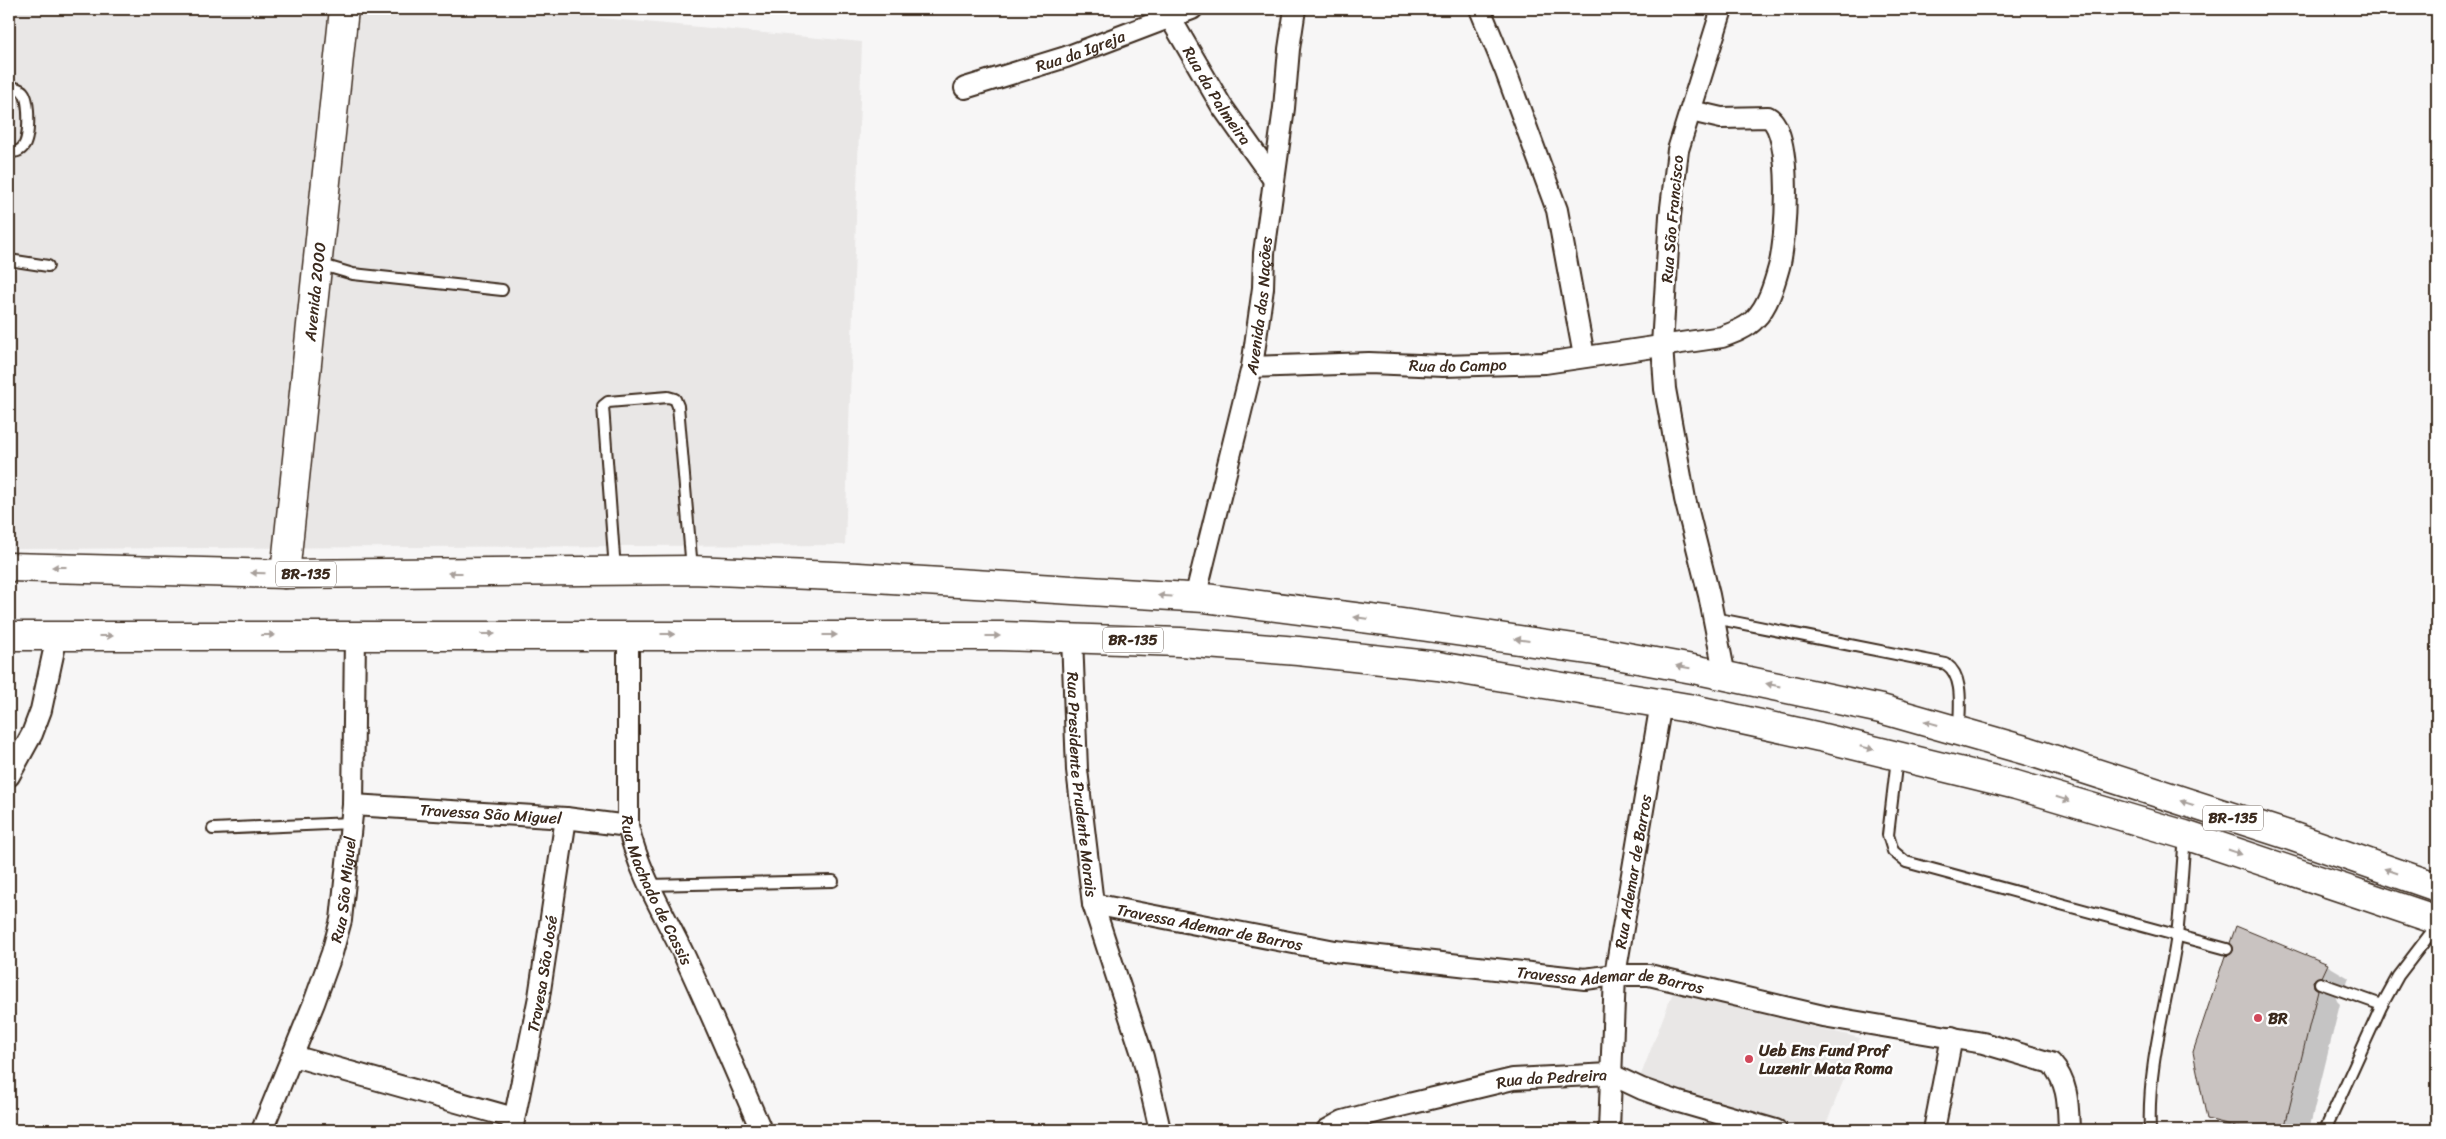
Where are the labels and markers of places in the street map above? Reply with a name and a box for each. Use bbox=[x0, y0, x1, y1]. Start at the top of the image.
place label: BR bbox=[2268, 1004, 2288, 1033]
marker: BR bbox=[2252, 1012, 2264, 1024]
place label: Ueb Ens Fund Prof Luzenir Mata Roma bbox=[1759, 1036, 1893, 1083]
marker: Ueb Ens Fund Prof Luzenir Mata Roma bbox=[1743, 1053, 1755, 1065]

